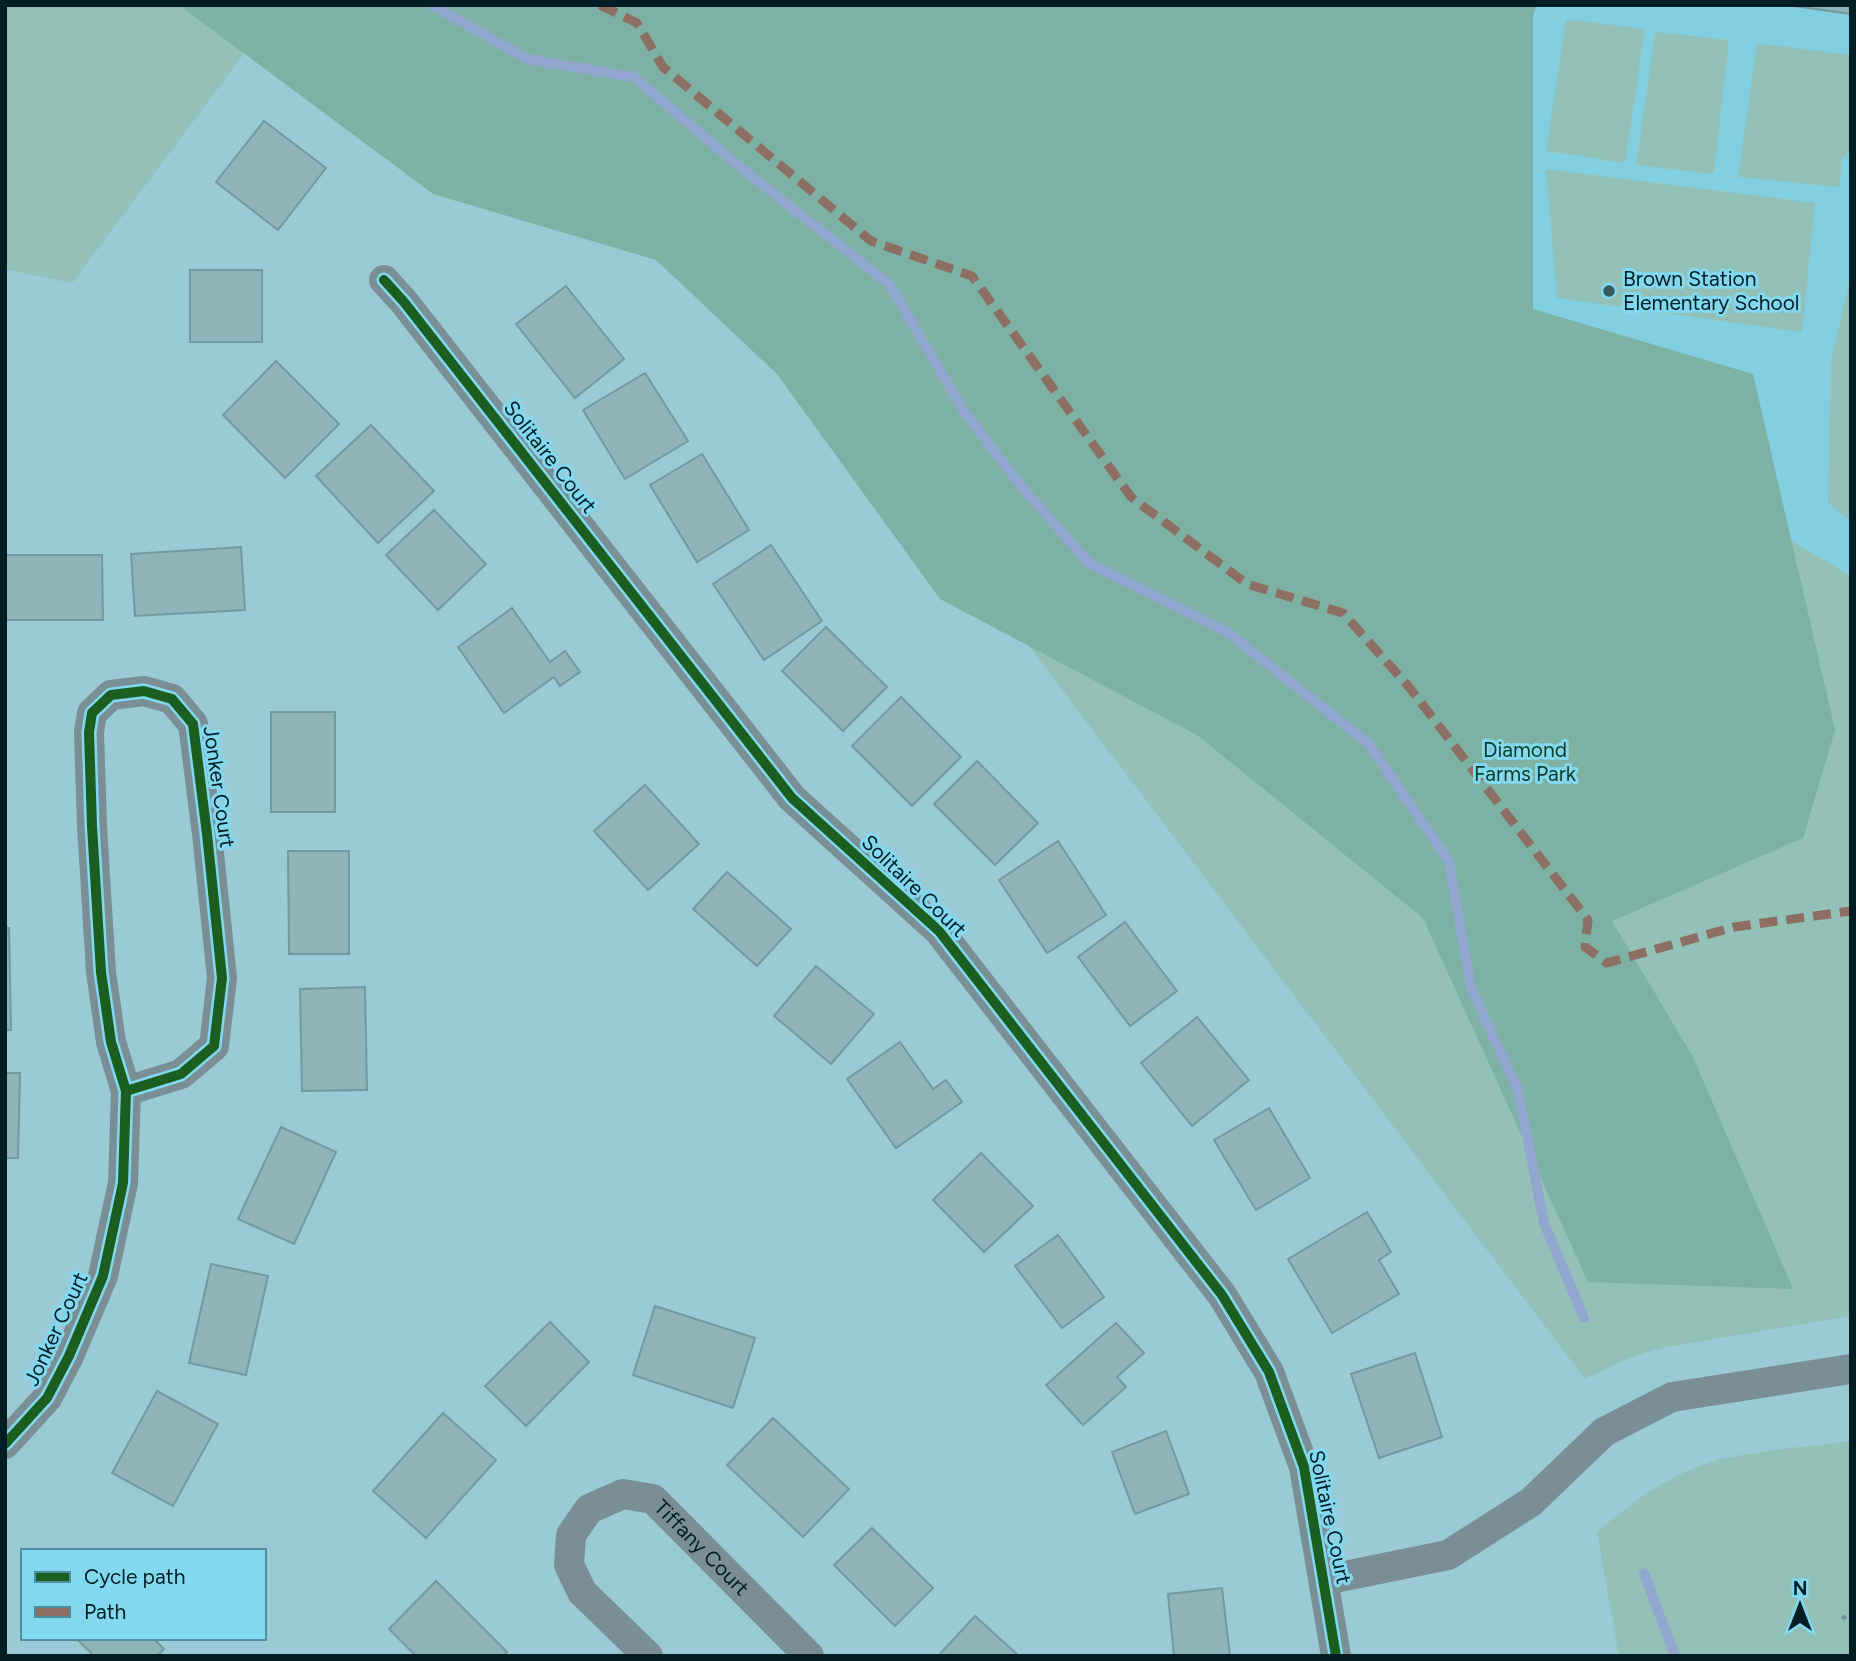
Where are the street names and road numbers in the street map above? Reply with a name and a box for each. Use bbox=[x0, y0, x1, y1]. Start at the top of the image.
street label: Solitaire Court bbox=[499, 395, 602, 518]
street label: Jonker Court bbox=[199, 725, 240, 849]
street label: Solitaire Court bbox=[857, 829, 972, 942]
street label: Jonker Court bbox=[18, 1268, 93, 1390]
street label: Solitaire Court bbox=[1304, 1448, 1357, 1586]
street label: Tiffany Court bbox=[649, 1494, 755, 1600]

